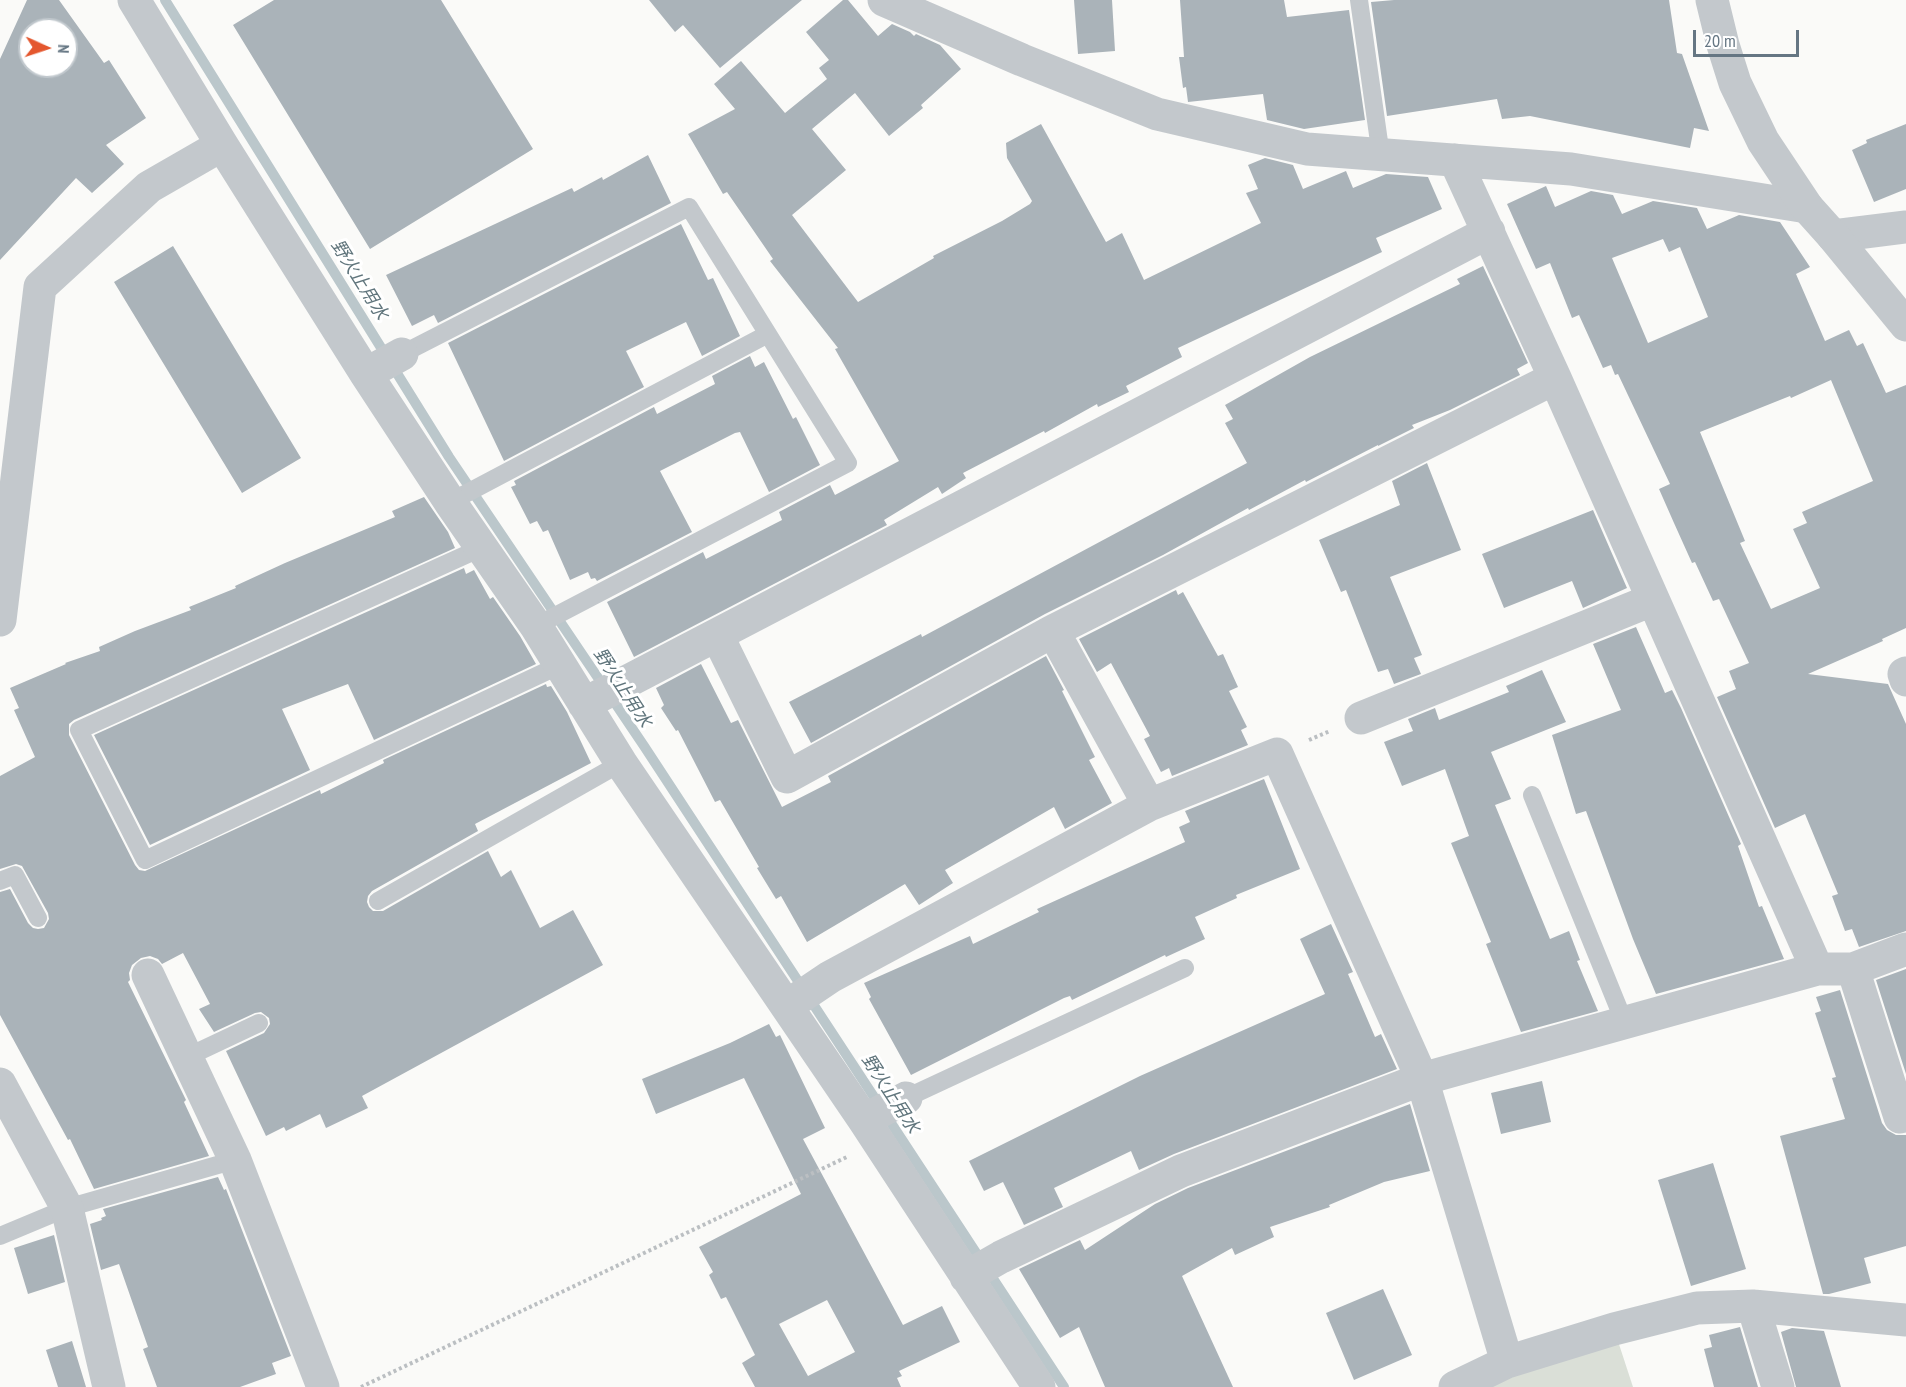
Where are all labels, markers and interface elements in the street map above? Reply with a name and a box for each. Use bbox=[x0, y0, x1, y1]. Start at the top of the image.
north arrow bbox=[18, 18, 78, 78]
scale bar bbox=[1696, 18, 1802, 56]
text: 20 m bbox=[1704, 29, 1736, 52]
text: N bbox=[54, 44, 74, 54]
water label: 野火止用水 bbox=[326, 236, 392, 324]
water label: 野火止用水 bbox=[588, 644, 656, 732]
water label: 野火止用水 bbox=[856, 1050, 924, 1138]

